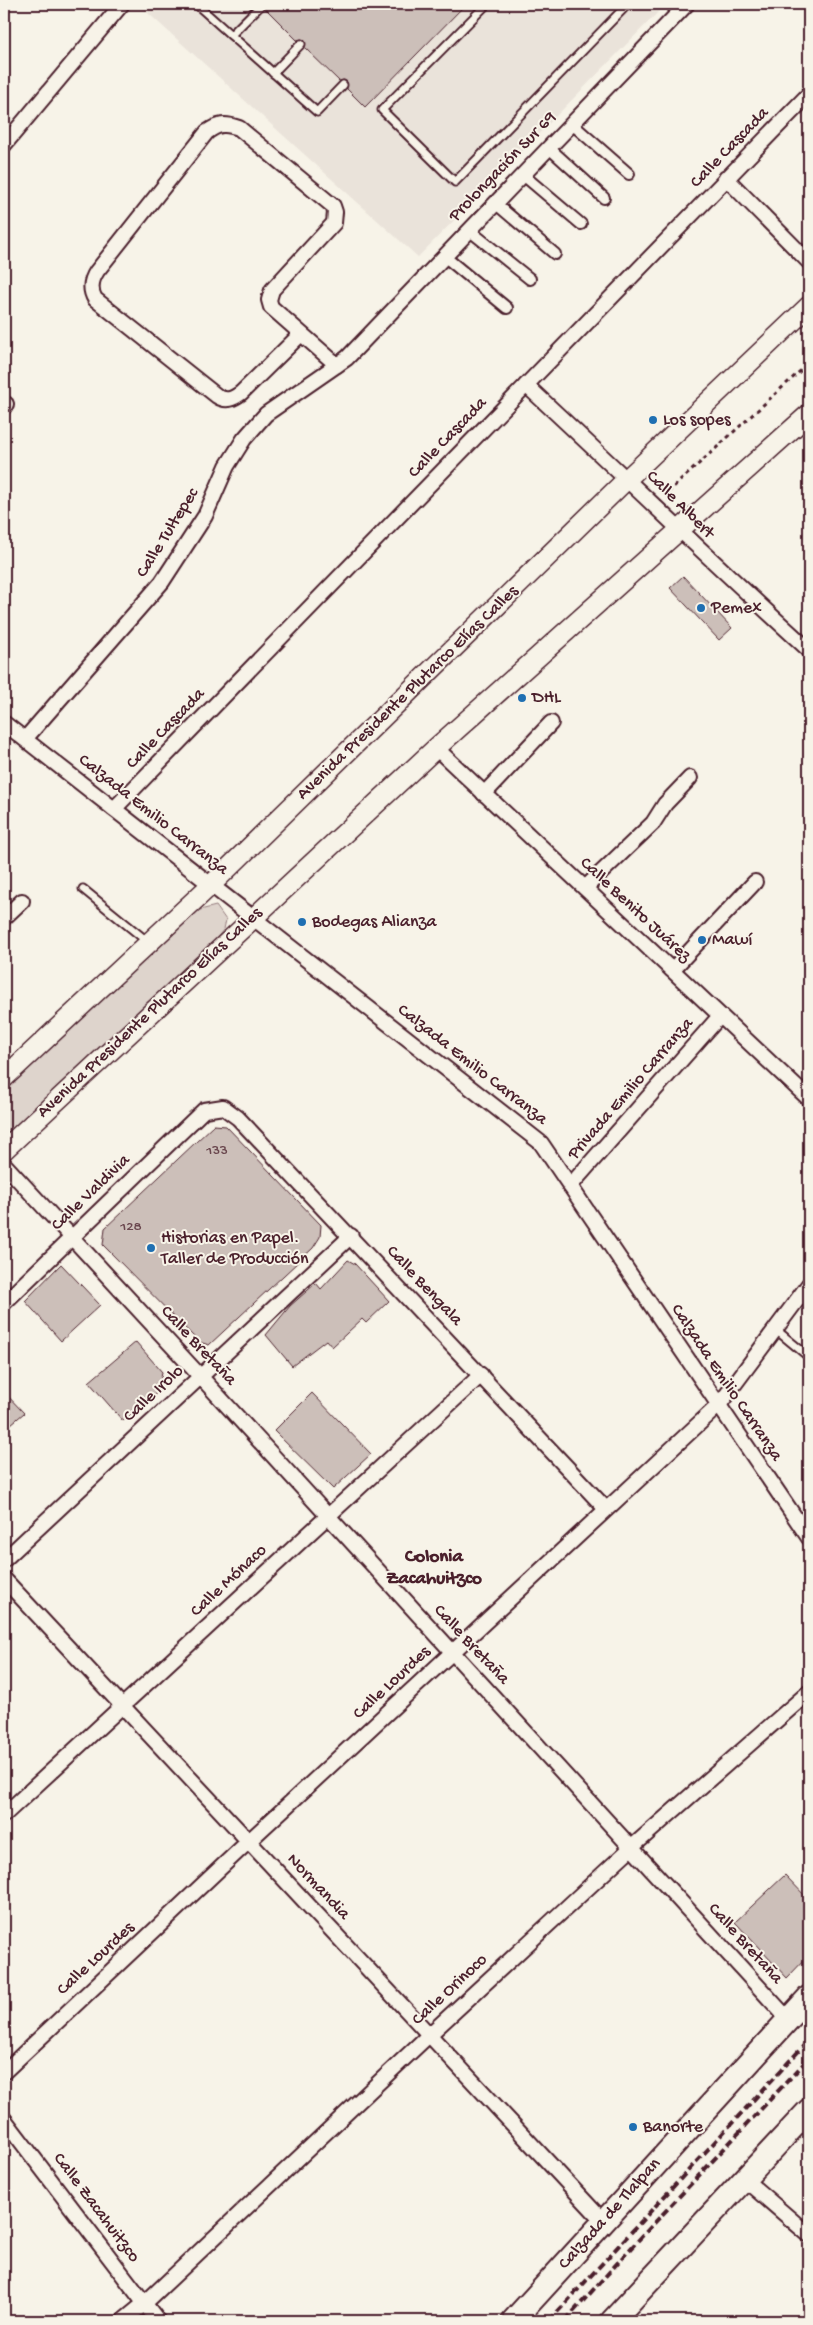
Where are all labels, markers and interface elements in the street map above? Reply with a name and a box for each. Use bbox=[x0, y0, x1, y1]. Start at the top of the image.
street label: Calle Cascada bbox=[686, 102, 774, 193]
street label: Prolongación Sur 69 bbox=[444, 107, 561, 227]
street label: Calle Cascada bbox=[404, 392, 492, 483]
place label: Los sopes bbox=[663, 410, 732, 431]
marker: Los sopes bbox=[647, 414, 659, 426]
street label: Calle Albert bbox=[641, 466, 720, 545]
street label: Calle Tultepec bbox=[132, 484, 204, 582]
street label: Avenida Presidente Plutarco Elías Calles bbox=[293, 580, 524, 805]
place label: Pemex bbox=[710, 598, 762, 619]
marker: Pemex bbox=[695, 602, 707, 614]
street label: Calle Cascada bbox=[122, 683, 210, 774]
place label: DHL bbox=[531, 688, 562, 709]
marker: DHL bbox=[516, 692, 528, 704]
street label: Calzada Emilio Carranza bbox=[74, 750, 233, 881]
street label: Calle Benito Juárez bbox=[575, 853, 696, 968]
street label: Avenida Presidente Plutarco Elías Calles bbox=[33, 902, 268, 1123]
place label: Bodegas Alianza bbox=[311, 912, 437, 933]
marker: Bodegas Alianza bbox=[296, 916, 308, 928]
place label: Mawí bbox=[712, 930, 753, 951]
marker: Mawí bbox=[696, 934, 708, 946]
street label: Calzada Emilio Carranza bbox=[393, 1000, 552, 1131]
street label: Privada Emilio Carranza bbox=[563, 1013, 699, 1165]
house number: 133 bbox=[205, 1142, 228, 1160]
street label: Calle Valdivia bbox=[47, 1150, 136, 1236]
house number: 128 bbox=[119, 1218, 142, 1236]
place label: Historias en Papel. Taller de Producción bbox=[160, 1228, 309, 1270]
street label: Calle Bengala bbox=[381, 1241, 467, 1331]
marker: Historias en Papel. Taller de Producción bbox=[145, 1242, 157, 1254]
street label: Calzada Emilio Carranza bbox=[666, 1301, 787, 1466]
street label: Calle Bretaña bbox=[156, 1302, 241, 1391]
street label: Calle Irolo bbox=[120, 1361, 188, 1427]
street label: Calle Mónaco bbox=[186, 1540, 272, 1622]
district label: Colonia Zacahuitzco bbox=[386, 1546, 482, 1591]
street label: Calle Bretaña bbox=[429, 1601, 514, 1690]
street label: Calle Lourdes bbox=[349, 1641, 436, 1724]
street label: Normandia bbox=[282, 1849, 355, 1925]
street label: Calle Bretaña bbox=[703, 1899, 788, 1990]
street label: Calle Lourdes bbox=[53, 1917, 140, 2000]
street label: Calle Orinoco bbox=[408, 1950, 492, 2030]
place label: Banorte bbox=[642, 2117, 704, 2138]
marker: Banorte bbox=[627, 2121, 639, 2133]
street label: Calle Zacahuitzco bbox=[48, 2149, 144, 2267]
street label: Calzada de Tlalpan bbox=[554, 2154, 666, 2274]

